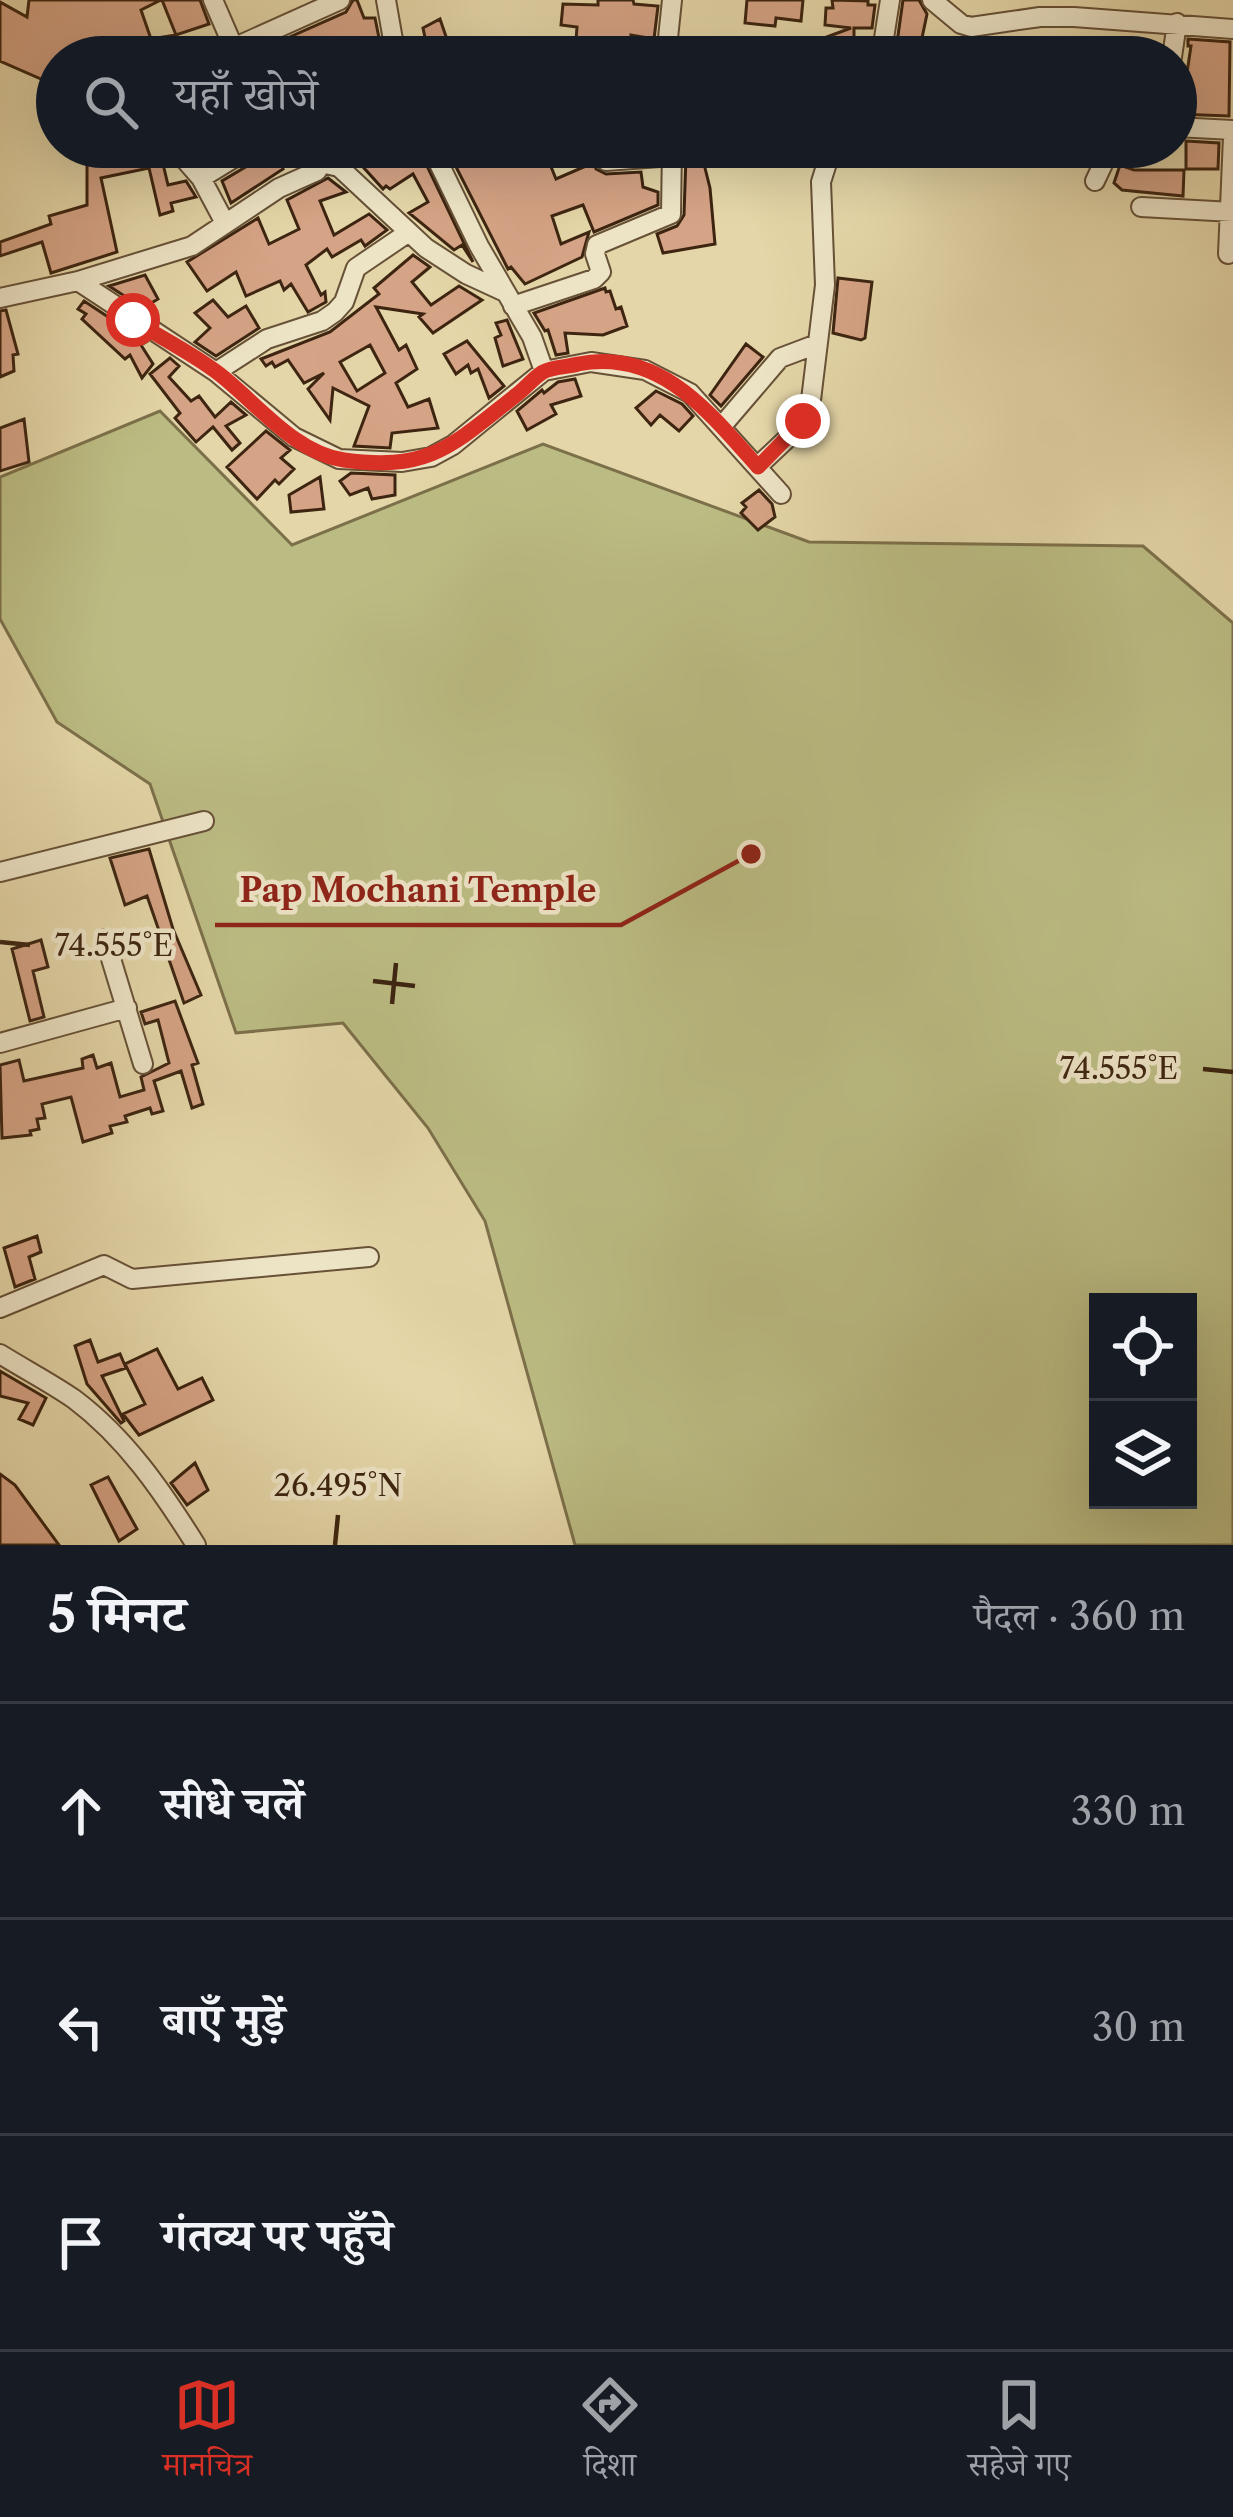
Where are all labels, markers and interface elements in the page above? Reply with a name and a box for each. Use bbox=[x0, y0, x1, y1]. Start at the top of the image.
search box bbox=[36, 36, 1197, 168]
text: यहाँ खोजें bbox=[174, 66, 318, 122]
icon: search bbox=[78, 69, 144, 135]
route start bbox=[106, 293, 160, 347]
route end bbox=[776, 394, 830, 448]
callout: Pap Mochani Temple bbox=[215, 856, 621, 925]
text: Pap Mochani Temple bbox=[240, 870, 597, 911]
text: 74.555°E bbox=[55, 927, 173, 964]
text: 74.555°E bbox=[1060, 1050, 1178, 1087]
map controls bbox=[1089, 1293, 1197, 1509]
button: locate bbox=[1089, 1293, 1197, 1401]
button: layers bbox=[1089, 1401, 1197, 1509]
text: 26.495°N bbox=[274, 1467, 402, 1504]
text: 5 मिनट bbox=[48, 1583, 186, 1645]
text: पैदल · 360 m bbox=[974, 1592, 1185, 1640]
text: सीधे चलें bbox=[162, 1775, 304, 1831]
icon: ahead bbox=[48, 1778, 114, 1844]
text: 330 m bbox=[1071, 1787, 1185, 1835]
text: बाएँ मुड़ें bbox=[162, 1991, 285, 2047]
icon: left bbox=[48, 1994, 114, 2060]
text: 30 m bbox=[1092, 2003, 1185, 2051]
text: गंतव्य पर पहुँचे bbox=[162, 2207, 393, 2263]
icon: arrive bbox=[48, 2210, 114, 2276]
tab: मानचित्र bbox=[162, 2372, 252, 2497]
tab: दिशा bbox=[577, 2372, 643, 2497]
tab: सहेजे गए bbox=[968, 2372, 1071, 2497]

